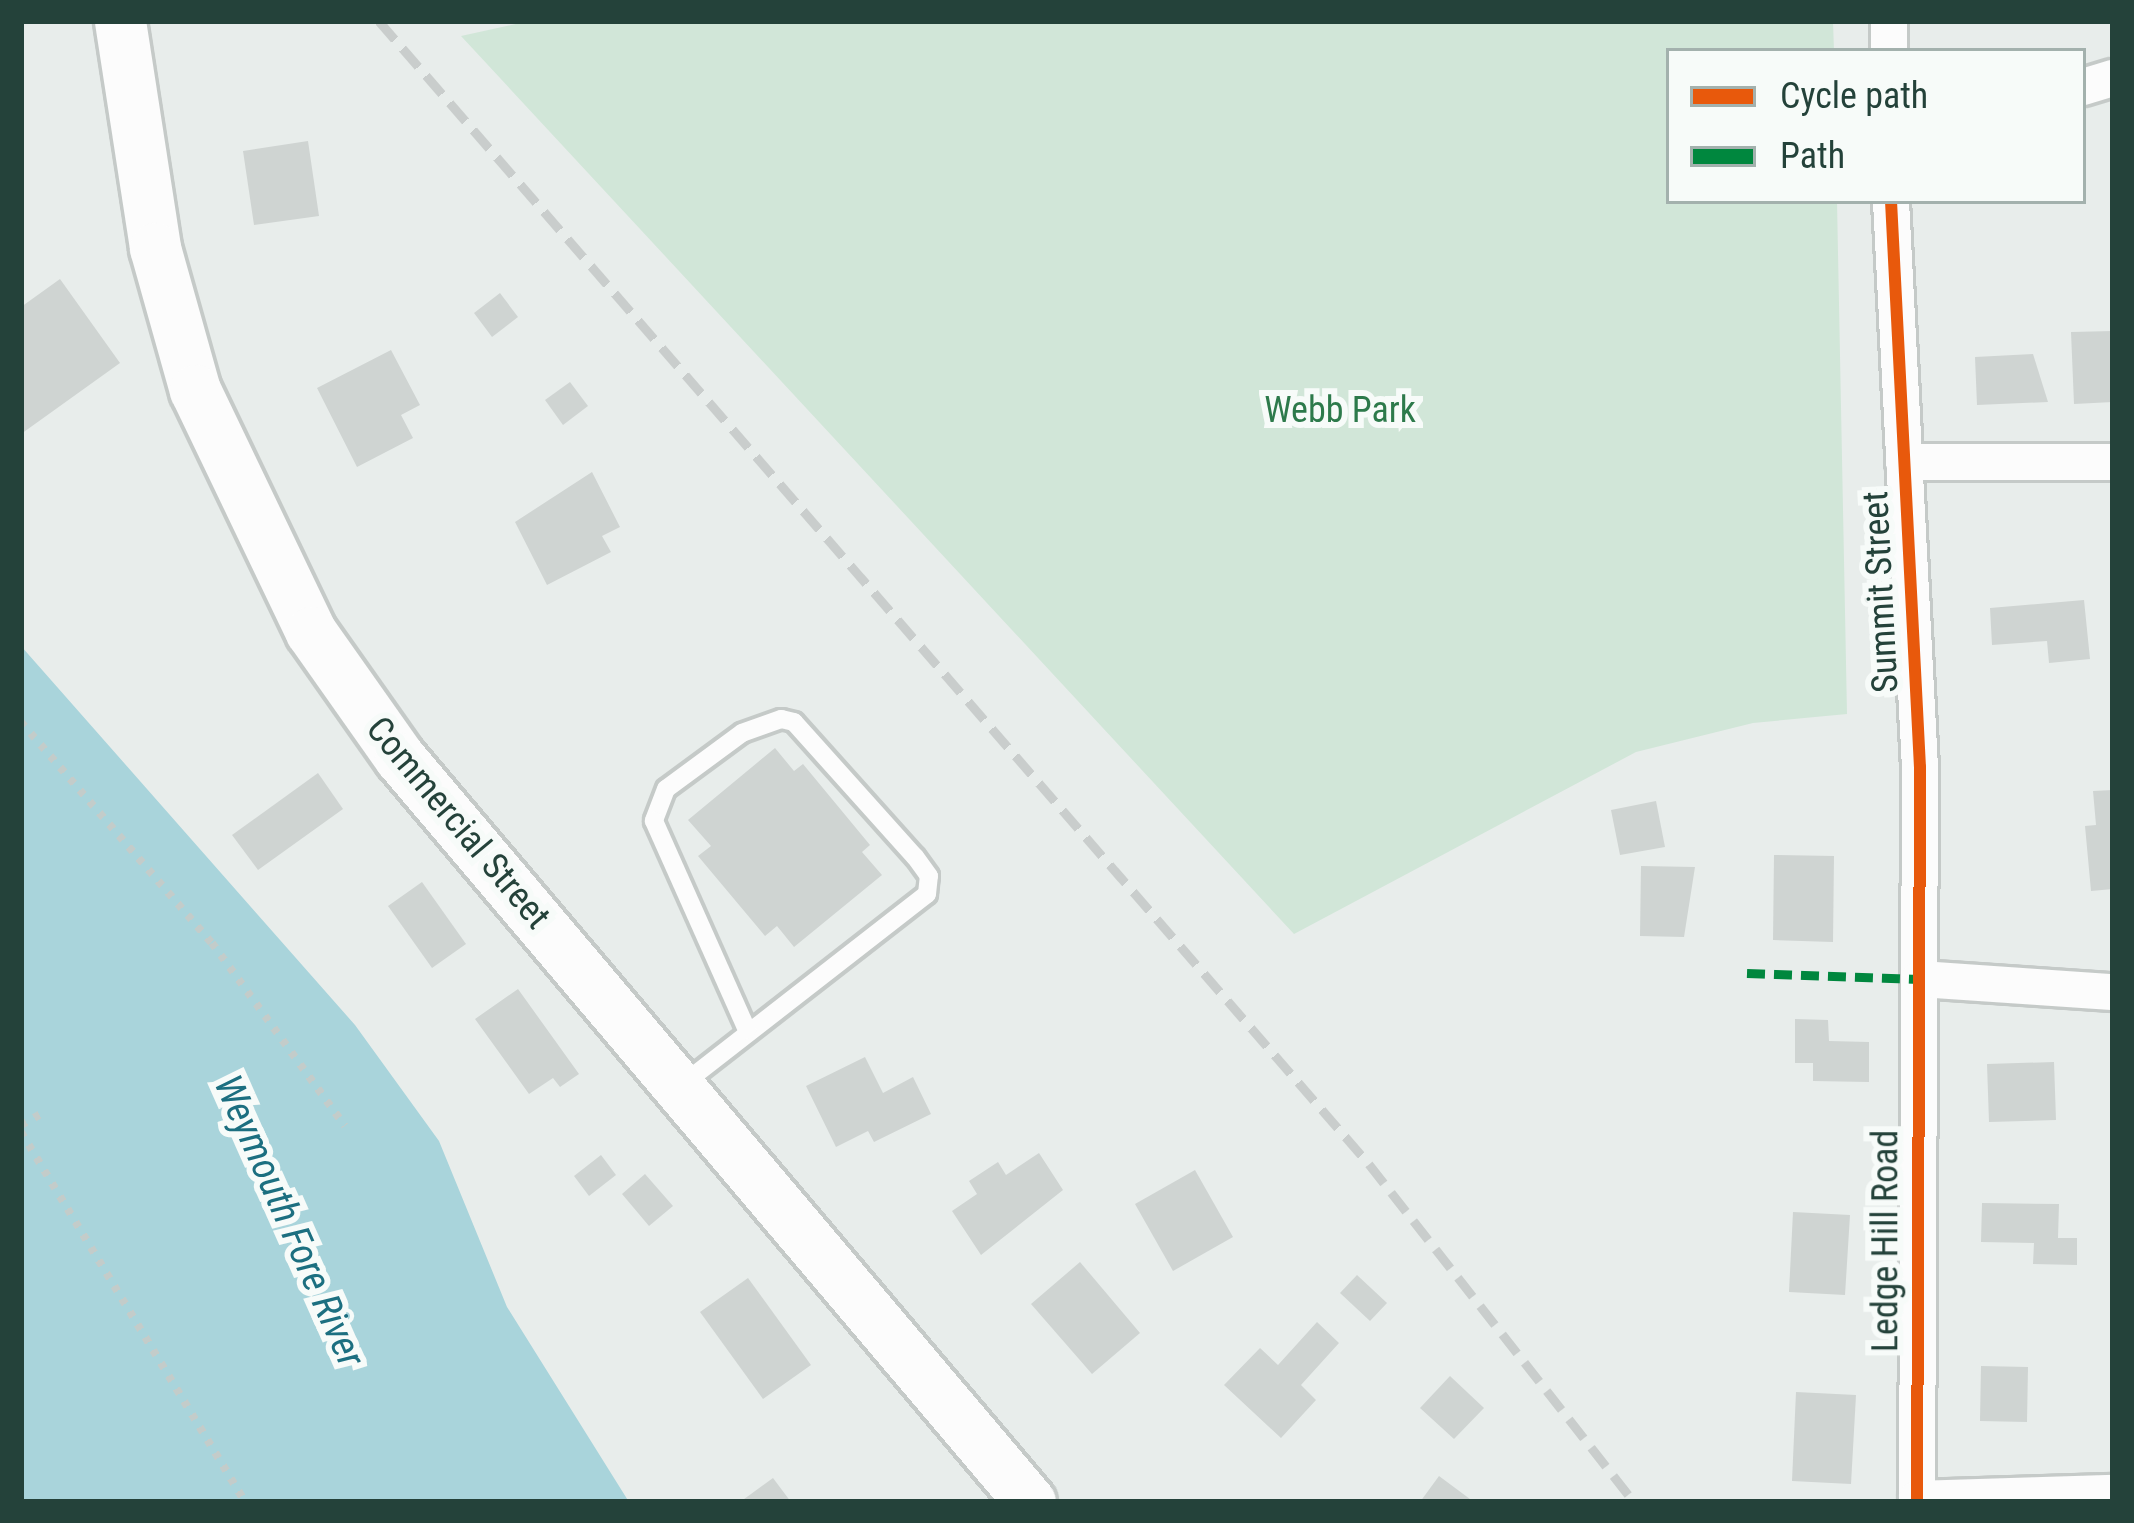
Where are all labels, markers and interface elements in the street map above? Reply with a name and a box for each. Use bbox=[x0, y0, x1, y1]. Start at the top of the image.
legend bbox=[1666, 48, 2086, 204]
text: Cycle path bbox=[1780, 75, 1928, 117]
text: Path bbox=[1780, 135, 1845, 177]
park label: Webb Park bbox=[1264, 389, 1416, 433]
street label: Summit Street bbox=[1854, 490, 1908, 694]
street label: Commercial Street bbox=[357, 708, 559, 938]
water label: Weymouth Fore River bbox=[204, 1068, 374, 1374]
street label: Ledge Hill Road bbox=[1864, 1130, 1908, 1352]

